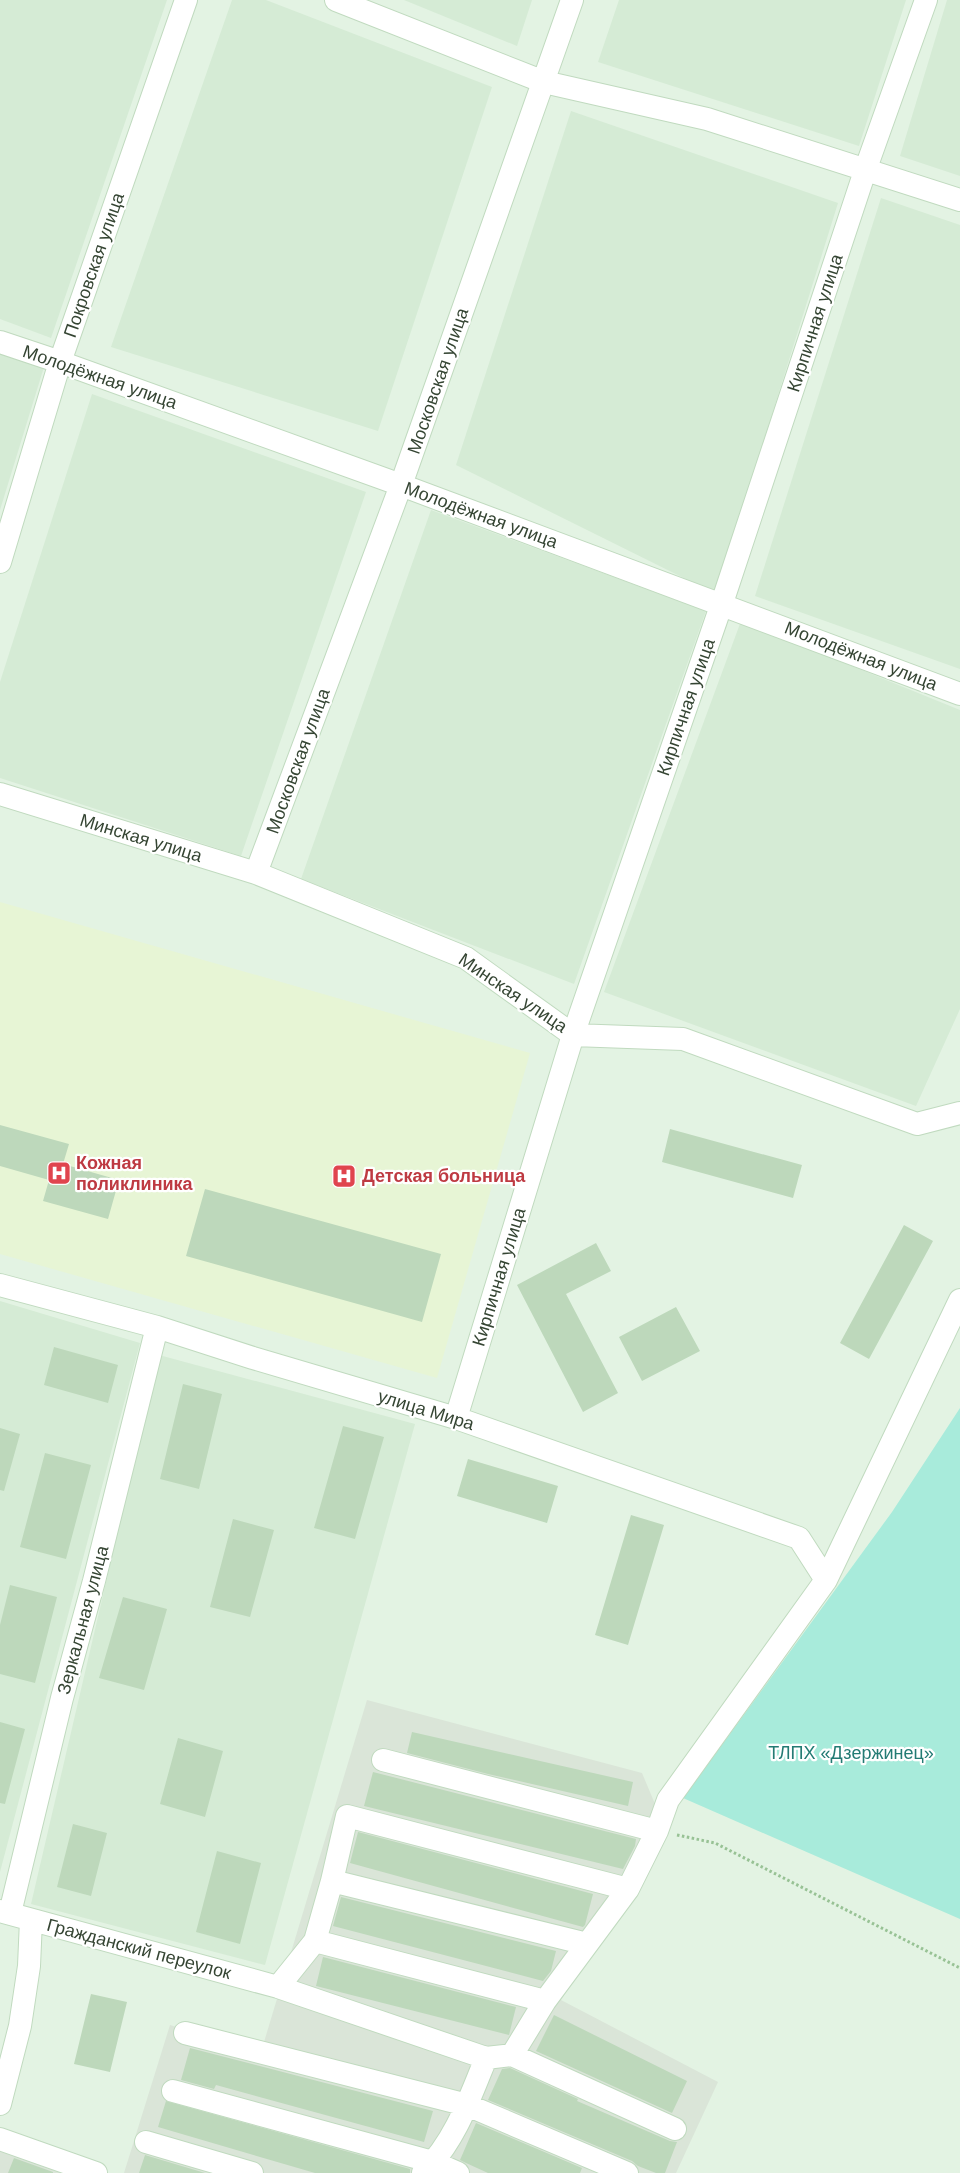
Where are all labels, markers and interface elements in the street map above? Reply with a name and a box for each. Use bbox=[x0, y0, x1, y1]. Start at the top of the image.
street label: Покровская улица bbox=[60, 189, 128, 340]
street label: Кирпичная улица bbox=[783, 251, 847, 395]
street label: Московская улица bbox=[404, 304, 473, 457]
street label: Молодёжная улица bbox=[20, 341, 181, 413]
street label: Молодёжная улица bbox=[402, 478, 561, 552]
street label: Молодёжная улица bbox=[782, 618, 941, 695]
street label: Кирпичная улица bbox=[653, 635, 719, 778]
street label: Московская улица bbox=[262, 685, 334, 836]
street label: Минская улица bbox=[78, 810, 205, 866]
street label: Минская улица bbox=[455, 949, 572, 1037]
place label: Кожная поликлиника bbox=[76, 1153, 194, 1194]
hospital icon: Кожная поликлиника bbox=[46, 1160, 72, 1186]
hospital icon: Детская больница bbox=[331, 1163, 357, 1189]
place label: Детская больница bbox=[362, 1166, 526, 1186]
street label: Кирпичная улица bbox=[468, 1204, 530, 1349]
street label: улица Мира bbox=[375, 1386, 477, 1434]
street label: Зеркальная улица bbox=[54, 1542, 113, 1697]
park label: ТЛПХ «Дзержинец» bbox=[768, 1743, 934, 1763]
street label: Гражданский переулок bbox=[45, 1915, 233, 1983]

